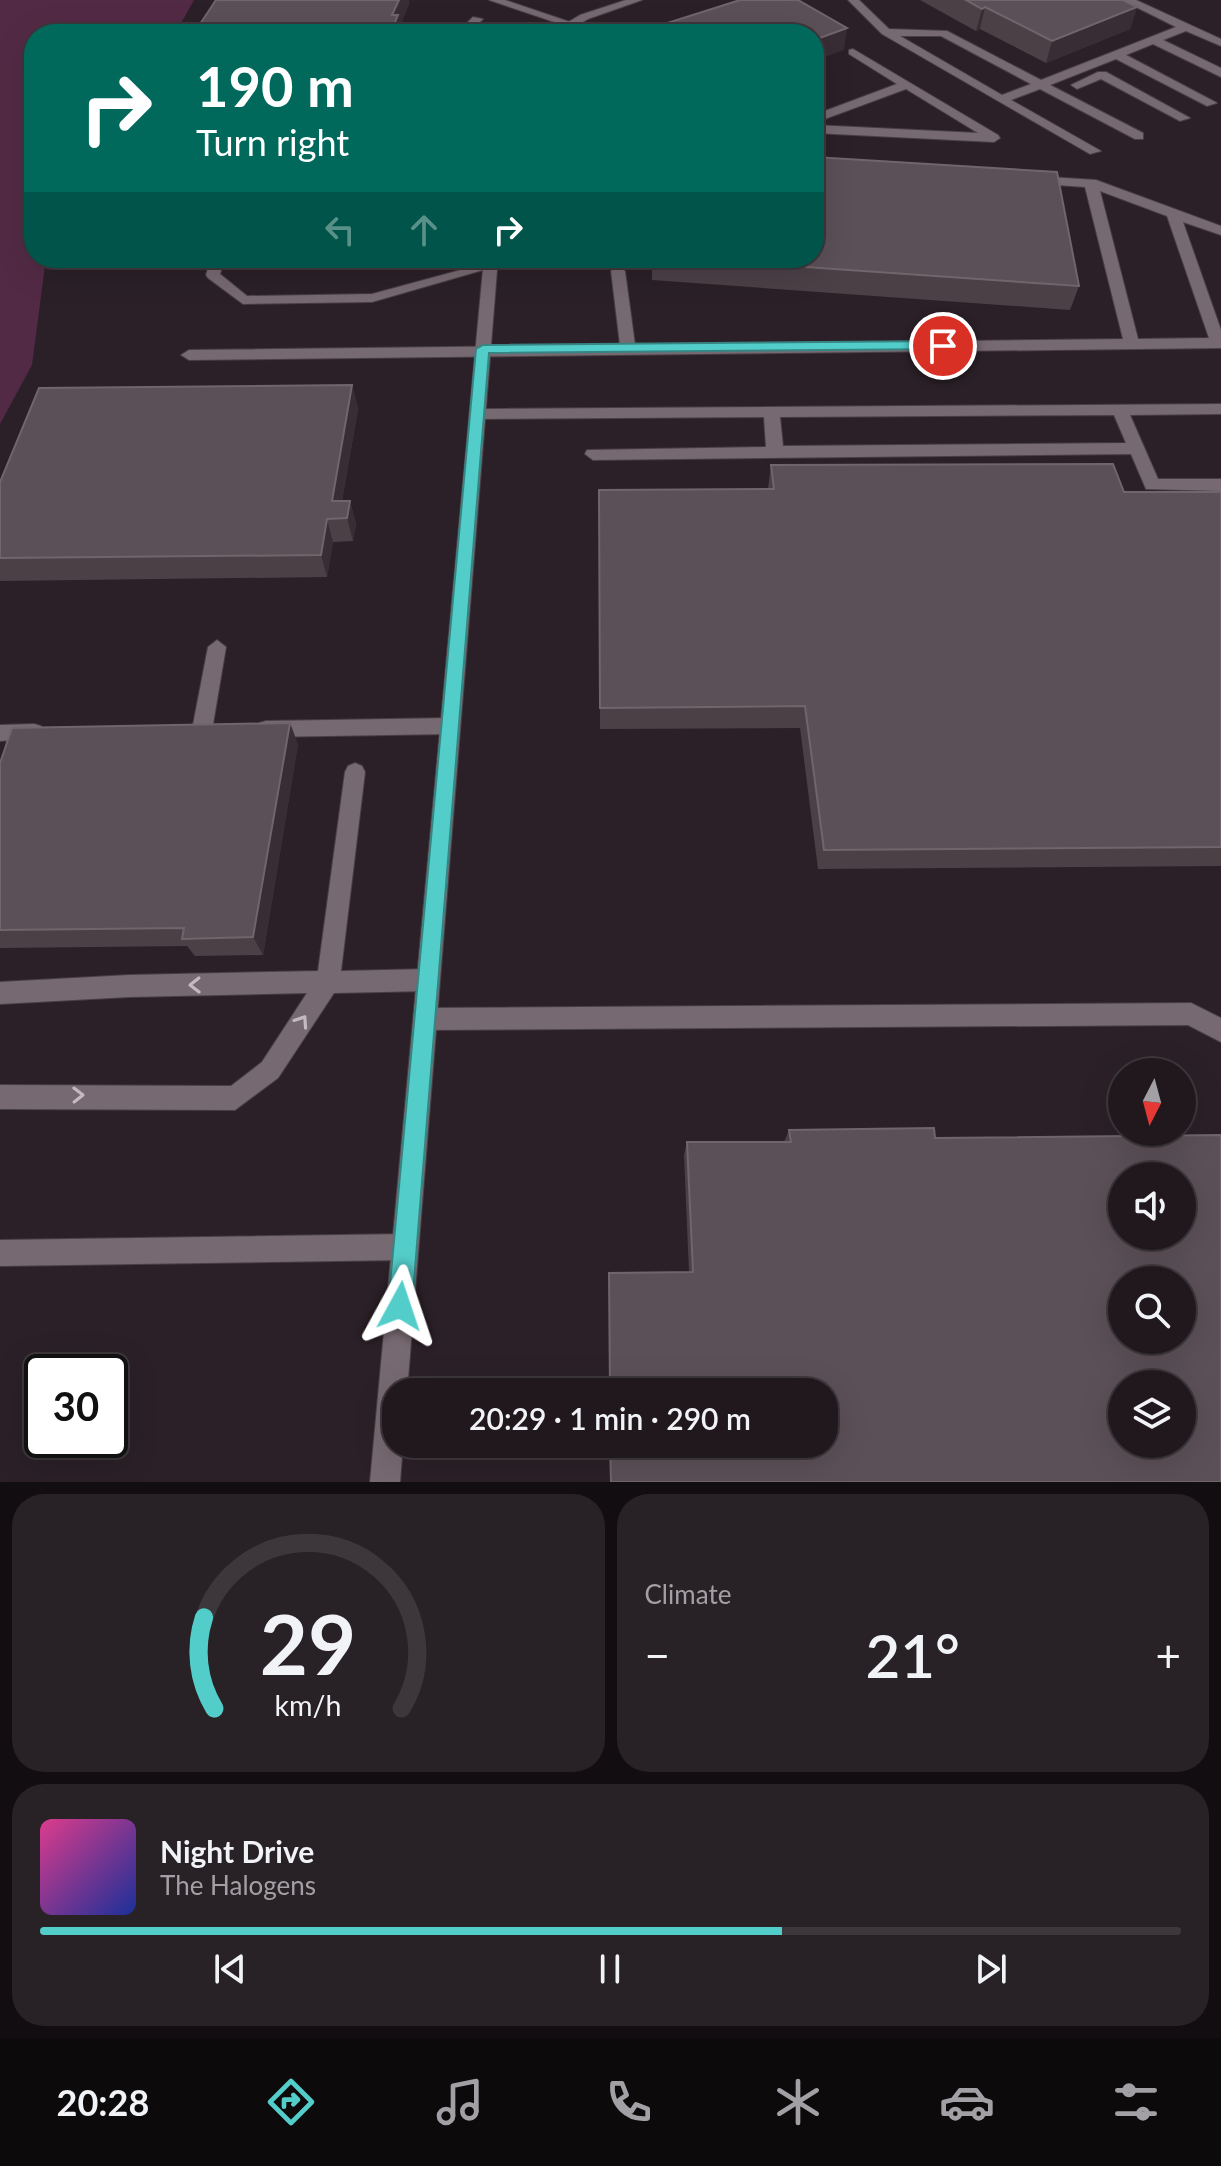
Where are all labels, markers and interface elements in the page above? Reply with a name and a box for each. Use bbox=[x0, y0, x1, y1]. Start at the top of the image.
text: 190 m bbox=[196, 52, 354, 119]
icon: right bbox=[64, 56, 168, 160]
text: Turn right bbox=[196, 120, 349, 164]
icon: left bbox=[318, 208, 362, 252]
icon: ahead bbox=[402, 208, 446, 252]
icon: right bbox=[486, 208, 530, 252]
pin bbox=[909, 312, 977, 380]
icon: arrive bbox=[921, 324, 965, 368]
one-way arrow bbox=[188, 976, 200, 993]
one-way arrow bbox=[292, 1016, 307, 1030]
north arrow bbox=[1108, 1058, 1196, 1146]
map controls bbox=[1108, 1058, 1196, 1458]
one-way arrow bbox=[72, 1086, 85, 1104]
button: sound bbox=[1108, 1162, 1196, 1250]
position arrow bbox=[358, 1264, 442, 1348]
button: search bbox=[1108, 1266, 1196, 1354]
speed limit sign: 30 bbox=[24, 1354, 128, 1458]
button: layers bbox=[1108, 1370, 1196, 1458]
text: 20:29 · 1 min · 290 m bbox=[469, 1400, 751, 1436]
text: Climate bbox=[645, 1578, 731, 1610]
text: 29 bbox=[260, 1593, 357, 1693]
text: 21° bbox=[866, 1619, 960, 1691]
text: − bbox=[645, 1629, 670, 1681]
text: + bbox=[1155, 1629, 1181, 1681]
text: km/h bbox=[275, 1688, 342, 1722]
text: Night Drive bbox=[160, 1833, 314, 1869]
text: The Halogens bbox=[160, 1869, 316, 1901]
icon: previous bbox=[208, 1947, 252, 1991]
icon: pause bbox=[588, 1947, 632, 1991]
icon: next bbox=[969, 1947, 1013, 1991]
icon: directions bbox=[263, 2074, 319, 2130]
icon: music bbox=[432, 2074, 488, 2130]
icon: phone bbox=[601, 2074, 657, 2130]
icon: climate bbox=[770, 2074, 826, 2130]
icon: car bbox=[939, 2074, 995, 2130]
icon: filters bbox=[1108, 2074, 1164, 2130]
text: 20:28 bbox=[57, 2080, 149, 2124]

